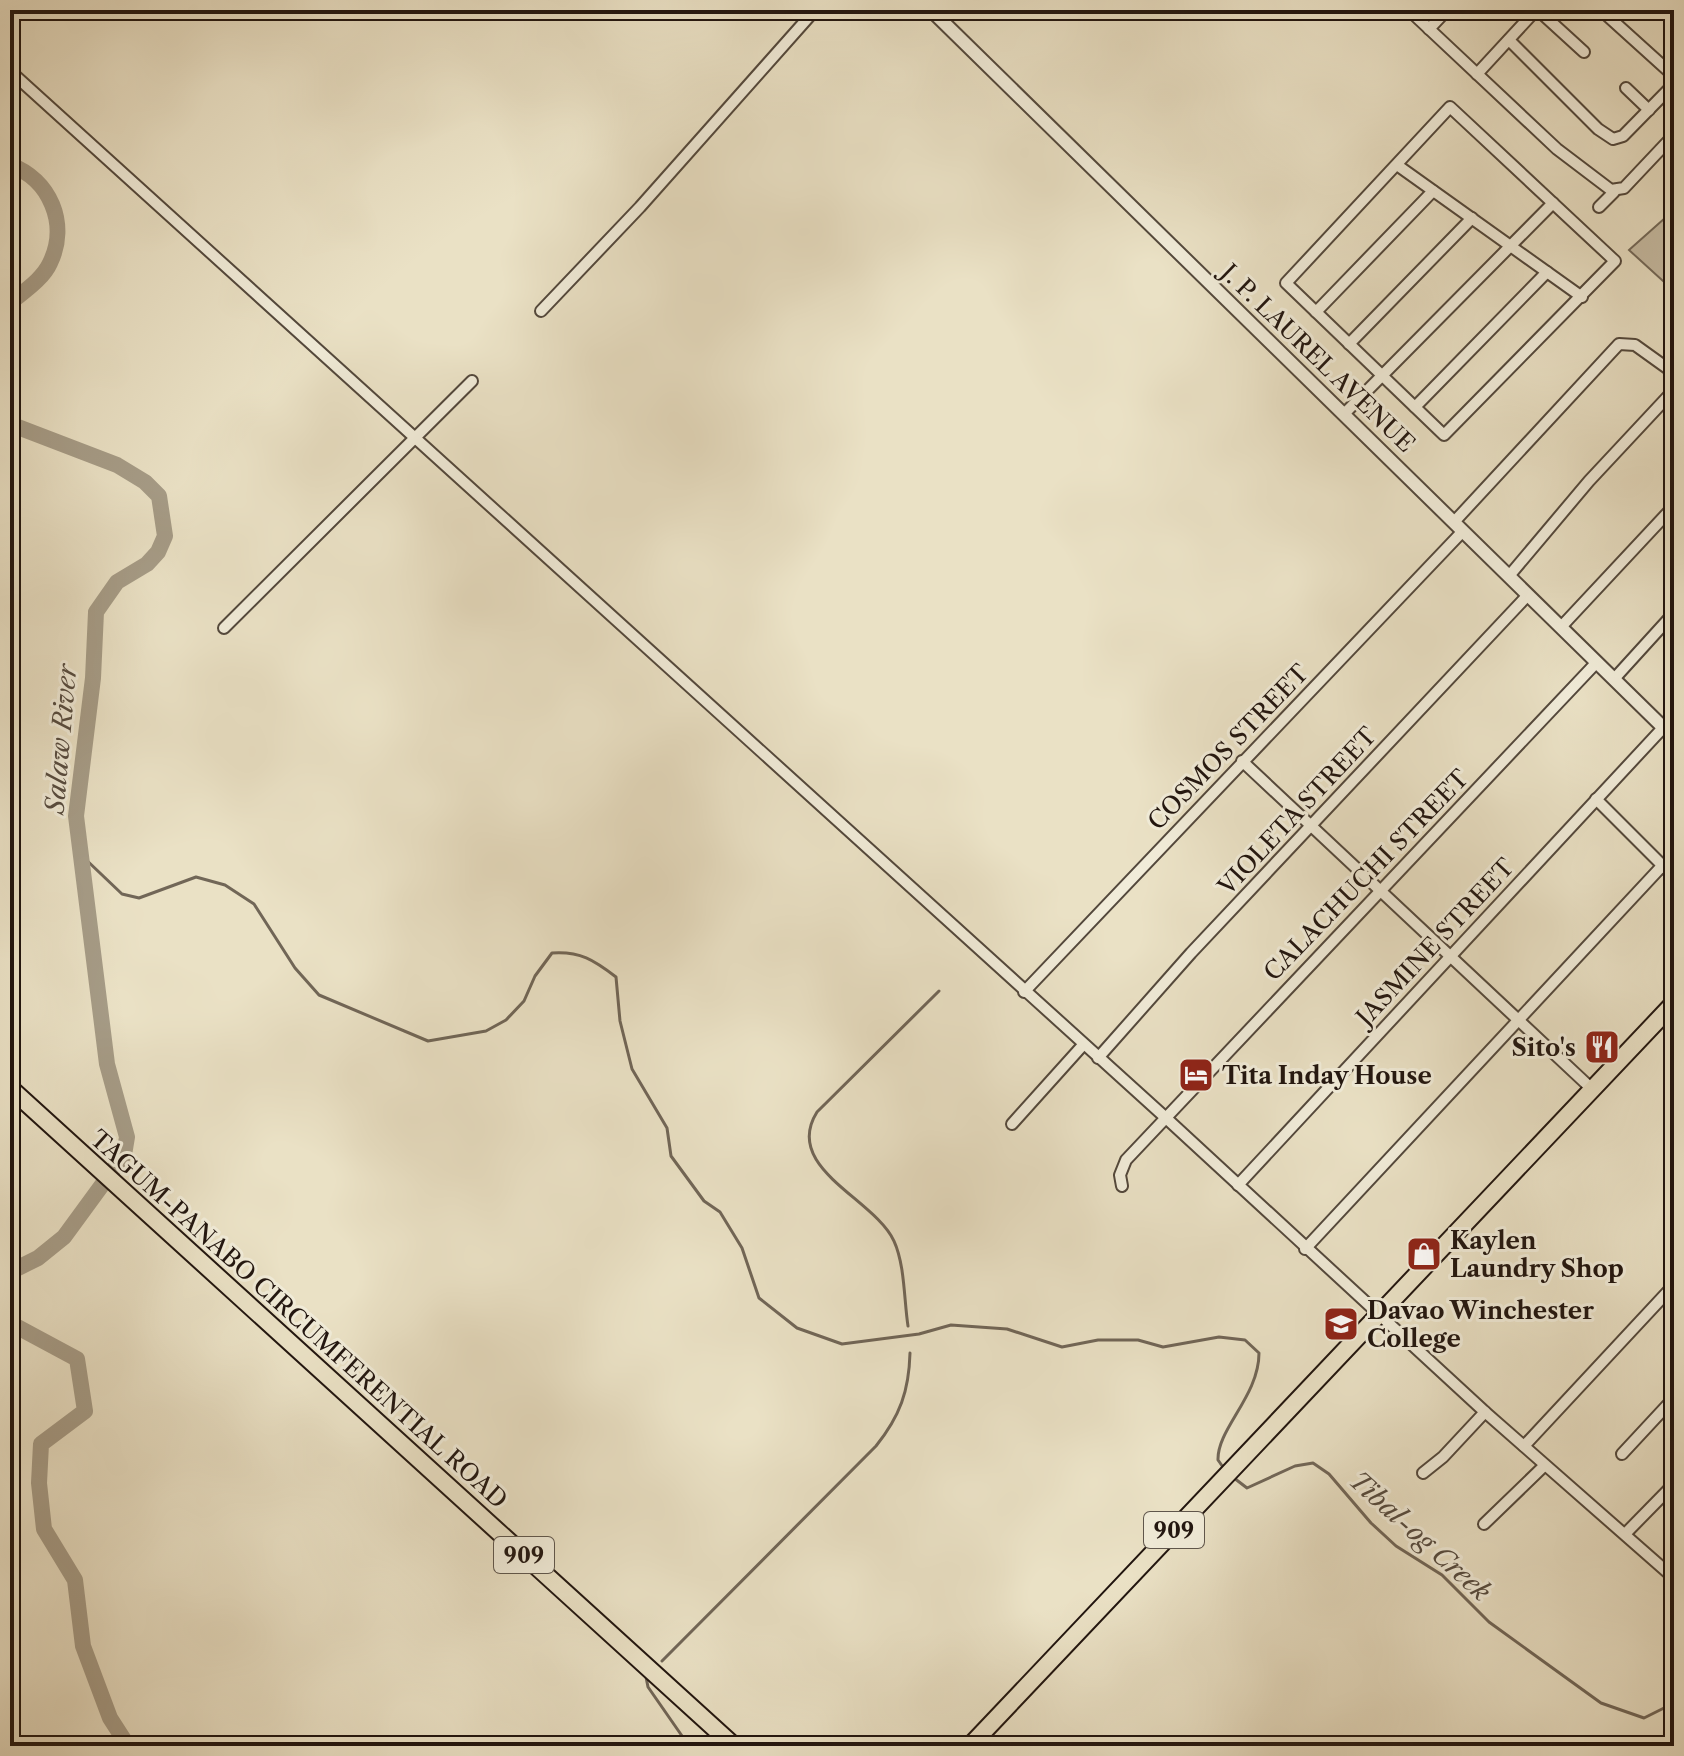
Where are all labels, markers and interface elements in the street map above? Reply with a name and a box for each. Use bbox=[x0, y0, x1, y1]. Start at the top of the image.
street label: J. P. LAUREL AVENUE bbox=[1212, 255, 1421, 458]
street label: COSMOS STREET bbox=[1142, 658, 1314, 836]
water label: Salaw River bbox=[38, 661, 84, 817]
street label: VIOLETA STREET bbox=[1211, 721, 1382, 902]
street label: CALACHUCHI STREET bbox=[1258, 764, 1474, 986]
street label: JASMINE STREET bbox=[1347, 852, 1520, 1034]
restaurant icon: Sito's bbox=[1583, 1028, 1621, 1066]
place label: Sito's bbox=[1511, 1033, 1576, 1062]
hotel icon: Tita Inday House bbox=[1177, 1056, 1215, 1094]
place label: Tita Inday House bbox=[1222, 1061, 1432, 1090]
street label: TAGUM-PANABO CIRCUMFERENTIAL ROAD bbox=[85, 1124, 513, 1514]
place label: Kaylen Laundry Shop bbox=[1450, 1226, 1624, 1283]
shop icon: Kaylen Laundry Shop bbox=[1405, 1235, 1443, 1273]
place label: Davao Winchester College bbox=[1367, 1296, 1594, 1353]
school or university icon: Davao Winchester College bbox=[1322, 1305, 1360, 1343]
water label: Tibal-og Creek bbox=[1343, 1464, 1497, 1608]
road number: 909 bbox=[1144, 1512, 1204, 1548]
road number: 909 bbox=[494, 1537, 554, 1573]

